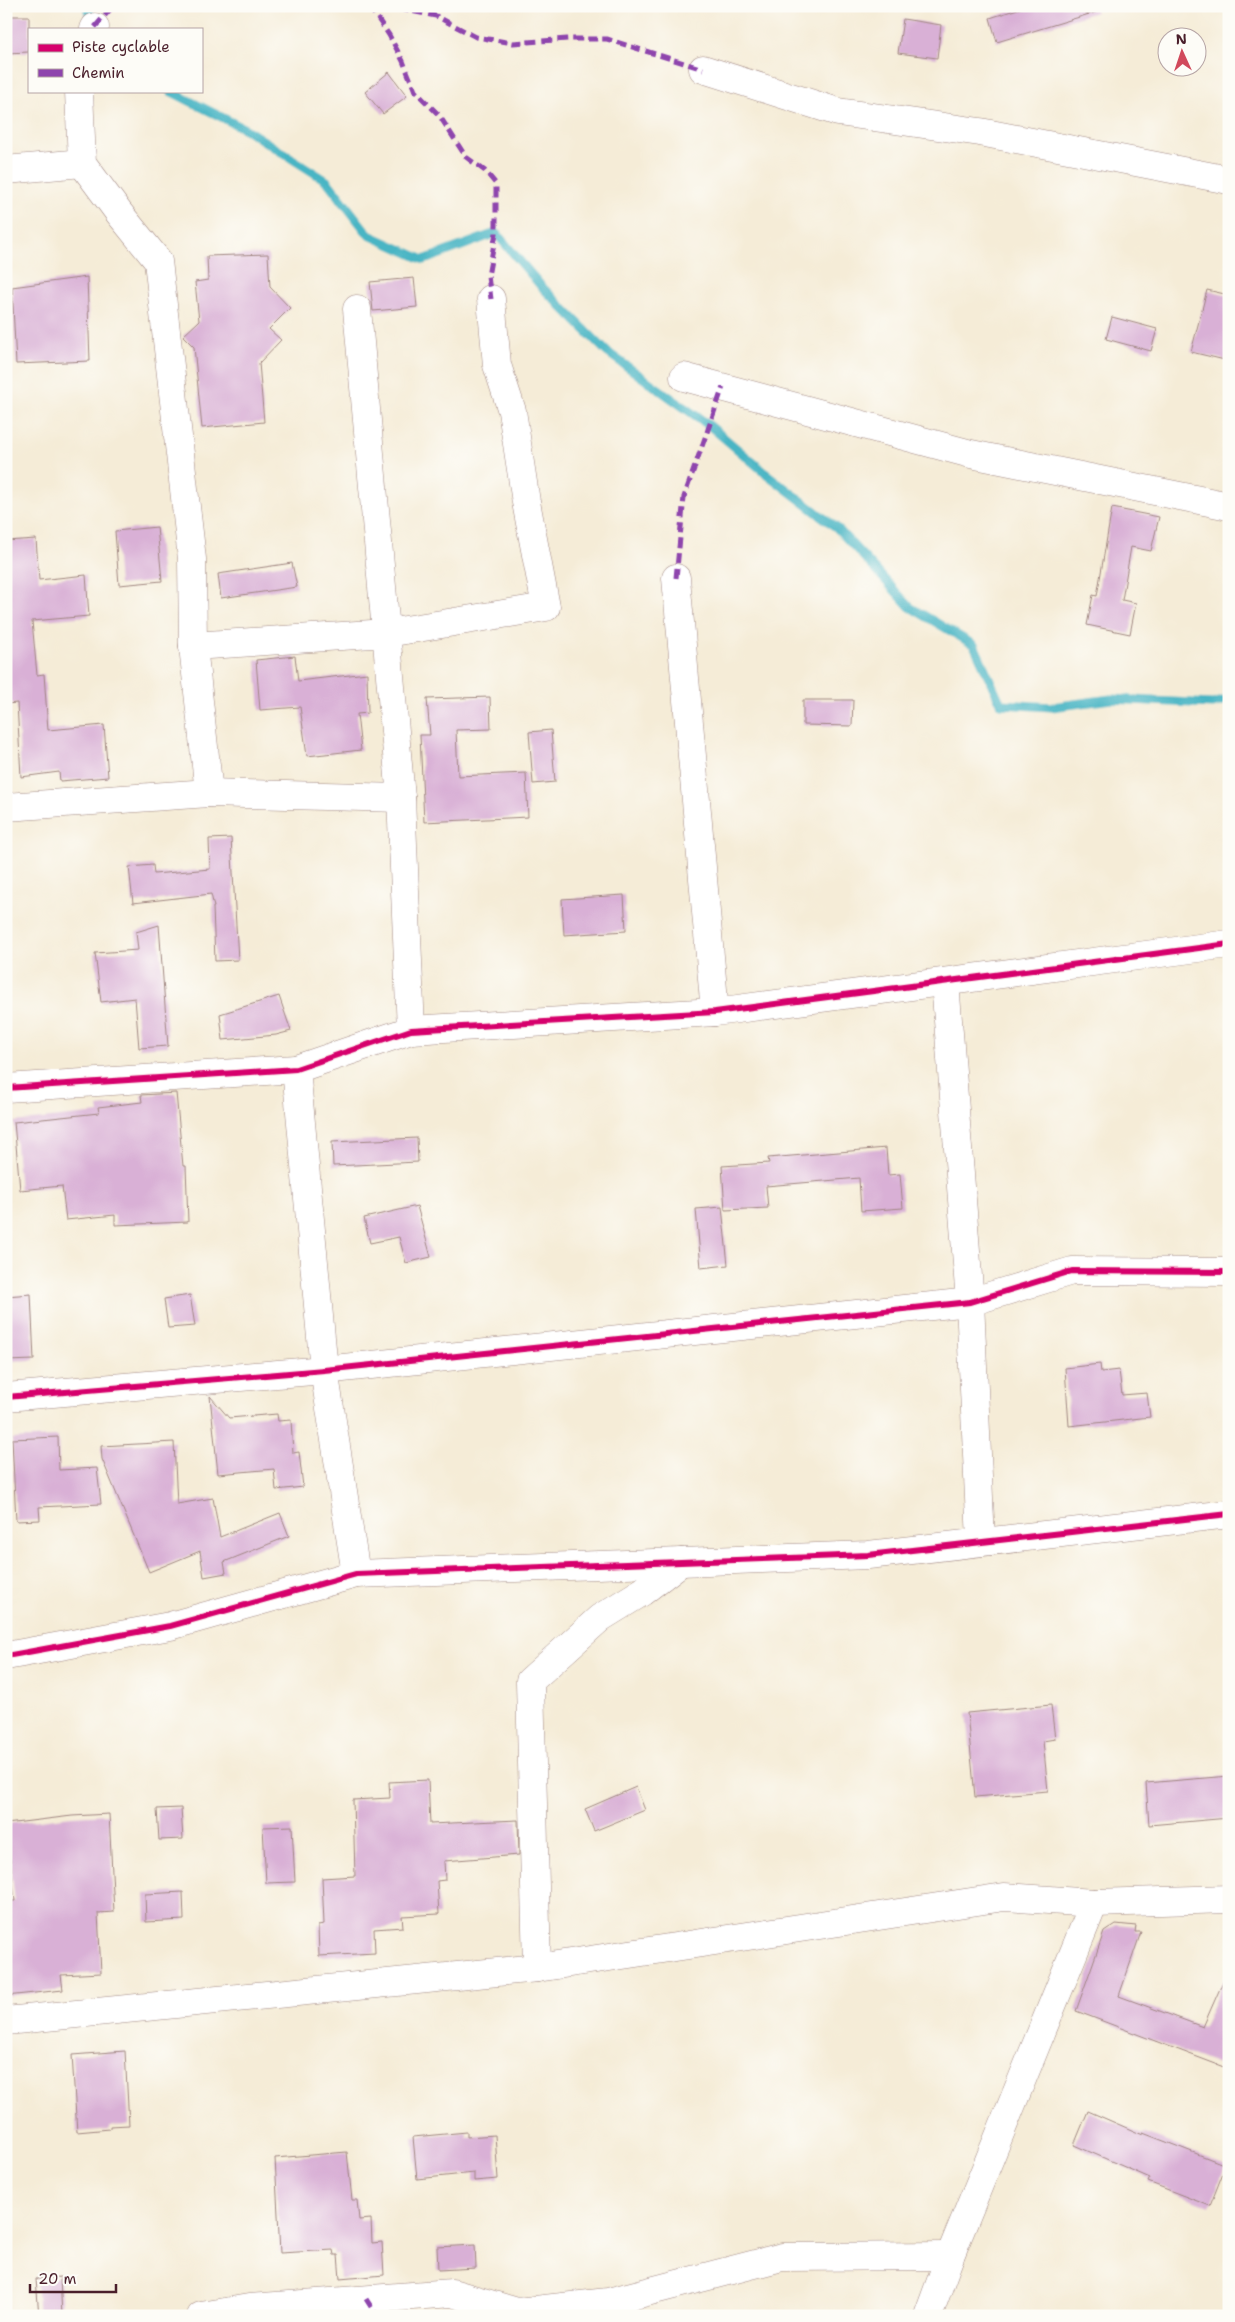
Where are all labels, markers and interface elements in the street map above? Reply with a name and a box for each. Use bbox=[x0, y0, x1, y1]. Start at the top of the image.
legend bbox=[28, 28, 202, 92]
north arrow bbox=[1158, 28, 1208, 78]
text: N bbox=[1175, 30, 1187, 48]
text: Piste cyclable bbox=[72, 37, 170, 57]
text: Chemin bbox=[72, 63, 125, 83]
scale bar bbox=[30, 2262, 116, 2294]
text: 20 m bbox=[38, 2269, 77, 2289]

